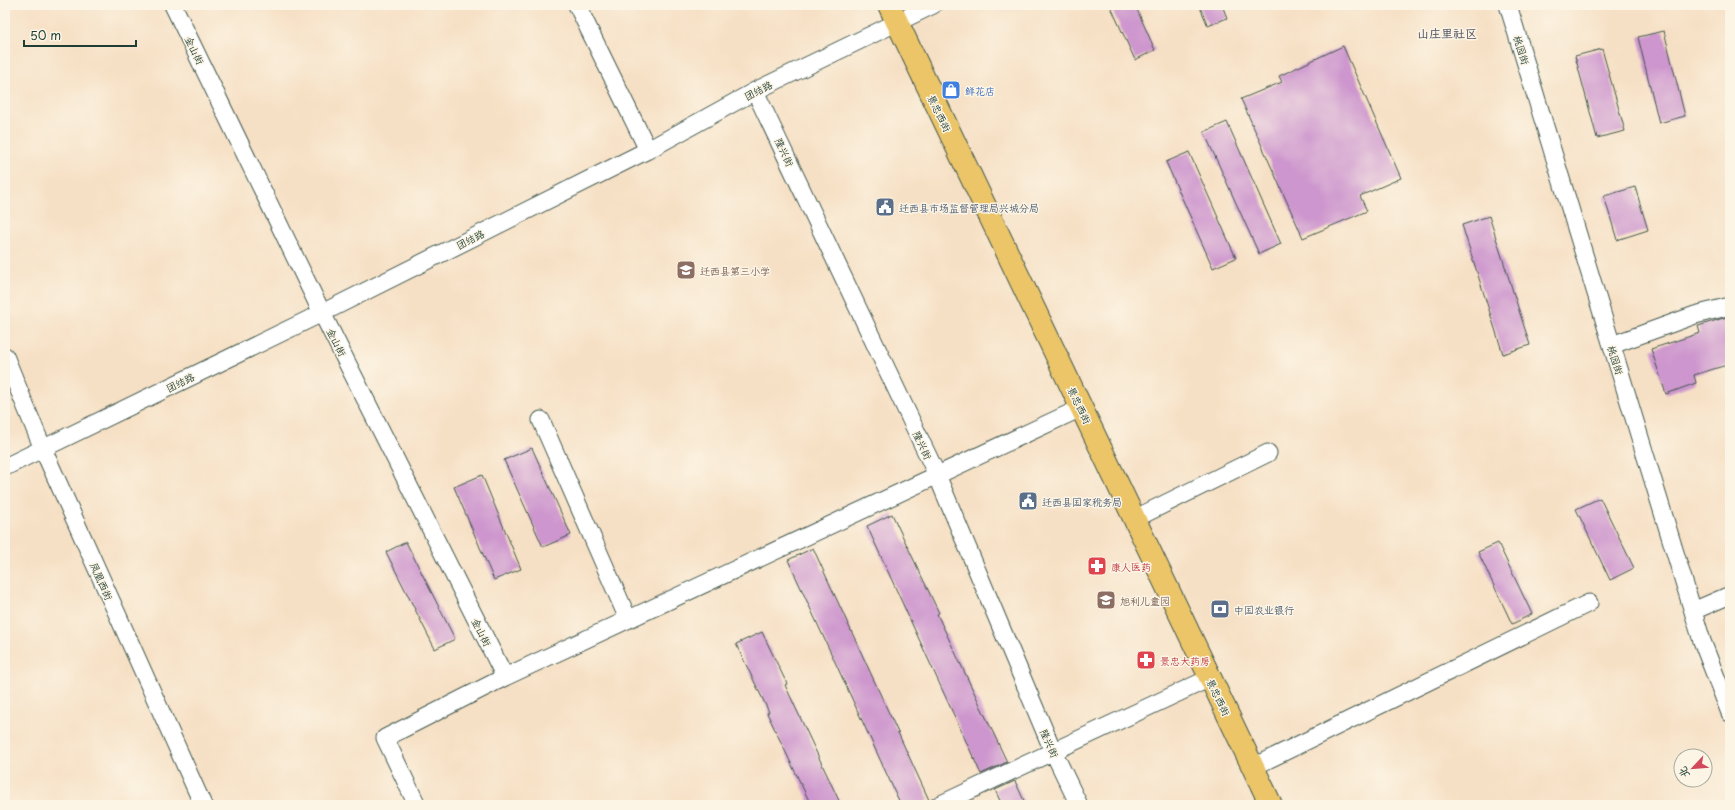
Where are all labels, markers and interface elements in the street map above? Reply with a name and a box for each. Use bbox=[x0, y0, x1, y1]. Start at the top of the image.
scale bar bbox=[24, 22, 136, 48]
district label: 山庄里社区 bbox=[1417, 24, 1477, 42]
text: 50 m bbox=[30, 26, 61, 44]
street label: 金山街 bbox=[182, 33, 208, 67]
street label: 桃园街 bbox=[1510, 33, 1534, 67]
street label: 团结路 bbox=[741, 77, 775, 103]
shop icon: 鲜花店 bbox=[940, 79, 962, 101]
place label: 鲜花店 bbox=[965, 83, 995, 98]
street label: 景忠西街 bbox=[924, 92, 956, 134]
street label: 隆兴街 bbox=[772, 135, 798, 169]
public building icon: 迁西县市场监督管理局兴城分局 bbox=[874, 196, 896, 218]
place label: 迁西县市场监督管理局兴城分局 bbox=[899, 200, 1039, 215]
street label: 团结路 bbox=[453, 226, 487, 252]
school or university icon: 迁西县第三小学 bbox=[675, 259, 697, 281]
place label: 迁西县第三小学 bbox=[700, 263, 770, 278]
street label: 金山街 bbox=[324, 325, 350, 359]
street label: 桃园街 bbox=[1604, 343, 1628, 377]
street label: 团结路 bbox=[163, 369, 197, 395]
street label: 景忠西街 bbox=[1064, 384, 1096, 426]
street label: 隆兴街 bbox=[910, 428, 936, 462]
public building icon: 迁西县国家税务局 bbox=[1017, 490, 1039, 512]
place label: 迁西县国家税务局 bbox=[1042, 494, 1122, 509]
pharmacy icon: 康人医药 bbox=[1086, 555, 1108, 577]
place label: 康人医药 bbox=[1111, 559, 1151, 574]
street label: 凤凰西街 bbox=[87, 560, 117, 602]
school or university icon: 旭利儿童园 bbox=[1095, 589, 1117, 611]
place label: 旭利儿童园 bbox=[1120, 593, 1170, 608]
bank icon: 中国农业银行 bbox=[1209, 598, 1231, 620]
place label: 中国农业银行 bbox=[1234, 602, 1294, 617]
street label: 金山街 bbox=[469, 615, 495, 649]
pharmacy icon: 景忠大药房 bbox=[1135, 649, 1157, 671]
place label: 景忠大药房 bbox=[1160, 653, 1210, 668]
street label: 景忠西街 bbox=[1203, 676, 1235, 718]
street label: 隆兴街 bbox=[1037, 726, 1063, 760]
north arrow bbox=[1673, 748, 1713, 788]
text: 北 bbox=[1674, 764, 1694, 781]

